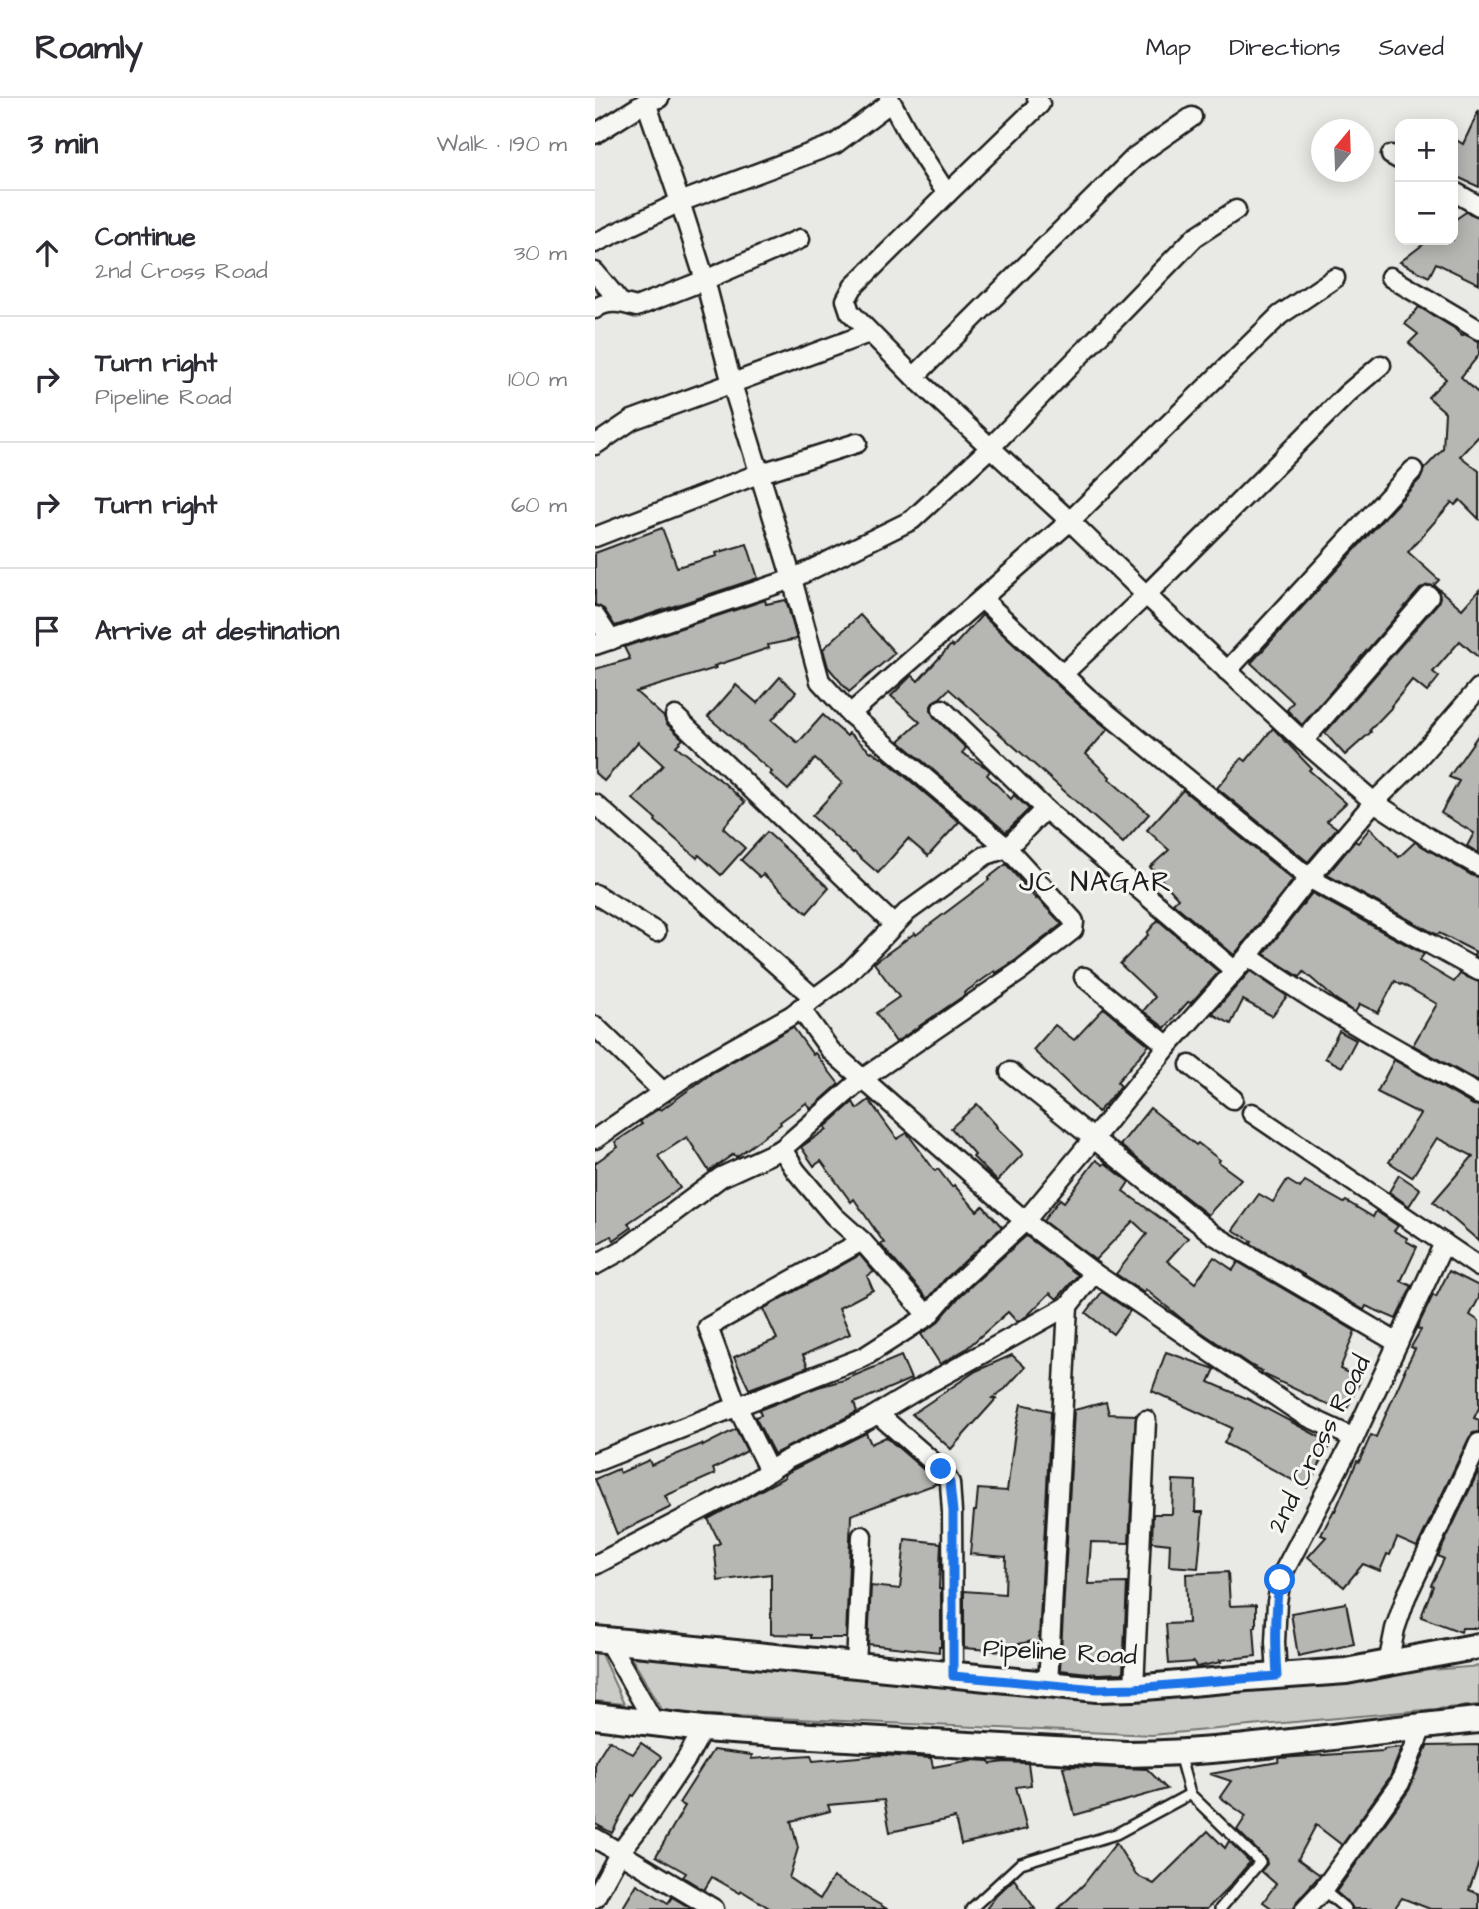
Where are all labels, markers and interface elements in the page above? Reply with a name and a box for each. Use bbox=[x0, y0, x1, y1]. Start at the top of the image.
text: Roamly bbox=[35, 25, 143, 71]
text: Map bbox=[1146, 31, 1191, 65]
text: Directions bbox=[1229, 31, 1341, 65]
text: Saved bbox=[1379, 31, 1444, 65]
north arrow bbox=[1311, 119, 1374, 182]
map controls bbox=[1395, 119, 1458, 245]
button: + bbox=[1395, 119, 1458, 182]
text: 3 min bbox=[28, 123, 98, 165]
text: Walk · 190 m bbox=[437, 128, 567, 160]
button: − bbox=[1395, 182, 1458, 245]
text: Continue bbox=[95, 219, 196, 255]
icon: ahead bbox=[28, 234, 66, 272]
text: 30 m bbox=[514, 237, 567, 269]
text: 2nd Cross Road bbox=[95, 255, 268, 287]
text: Turn right bbox=[95, 345, 217, 381]
icon: right bbox=[28, 360, 66, 398]
text: 100 m bbox=[508, 363, 567, 395]
text: Pipeline Road bbox=[95, 381, 231, 413]
icon: right bbox=[28, 486, 66, 524]
text: Turn right bbox=[95, 487, 217, 523]
text: 60 m bbox=[511, 489, 567, 521]
icon: arrive bbox=[28, 612, 66, 650]
text: Arrive at destination bbox=[95, 613, 340, 649]
district label: JC NAGAR bbox=[1019, 863, 1173, 902]
street label: 2nd Cross Road bbox=[1259, 1349, 1379, 1539]
route end bbox=[925, 1453, 956, 1484]
route start bbox=[1264, 1564, 1295, 1595]
street label: Pipeline Road bbox=[982, 1630, 1138, 1674]

